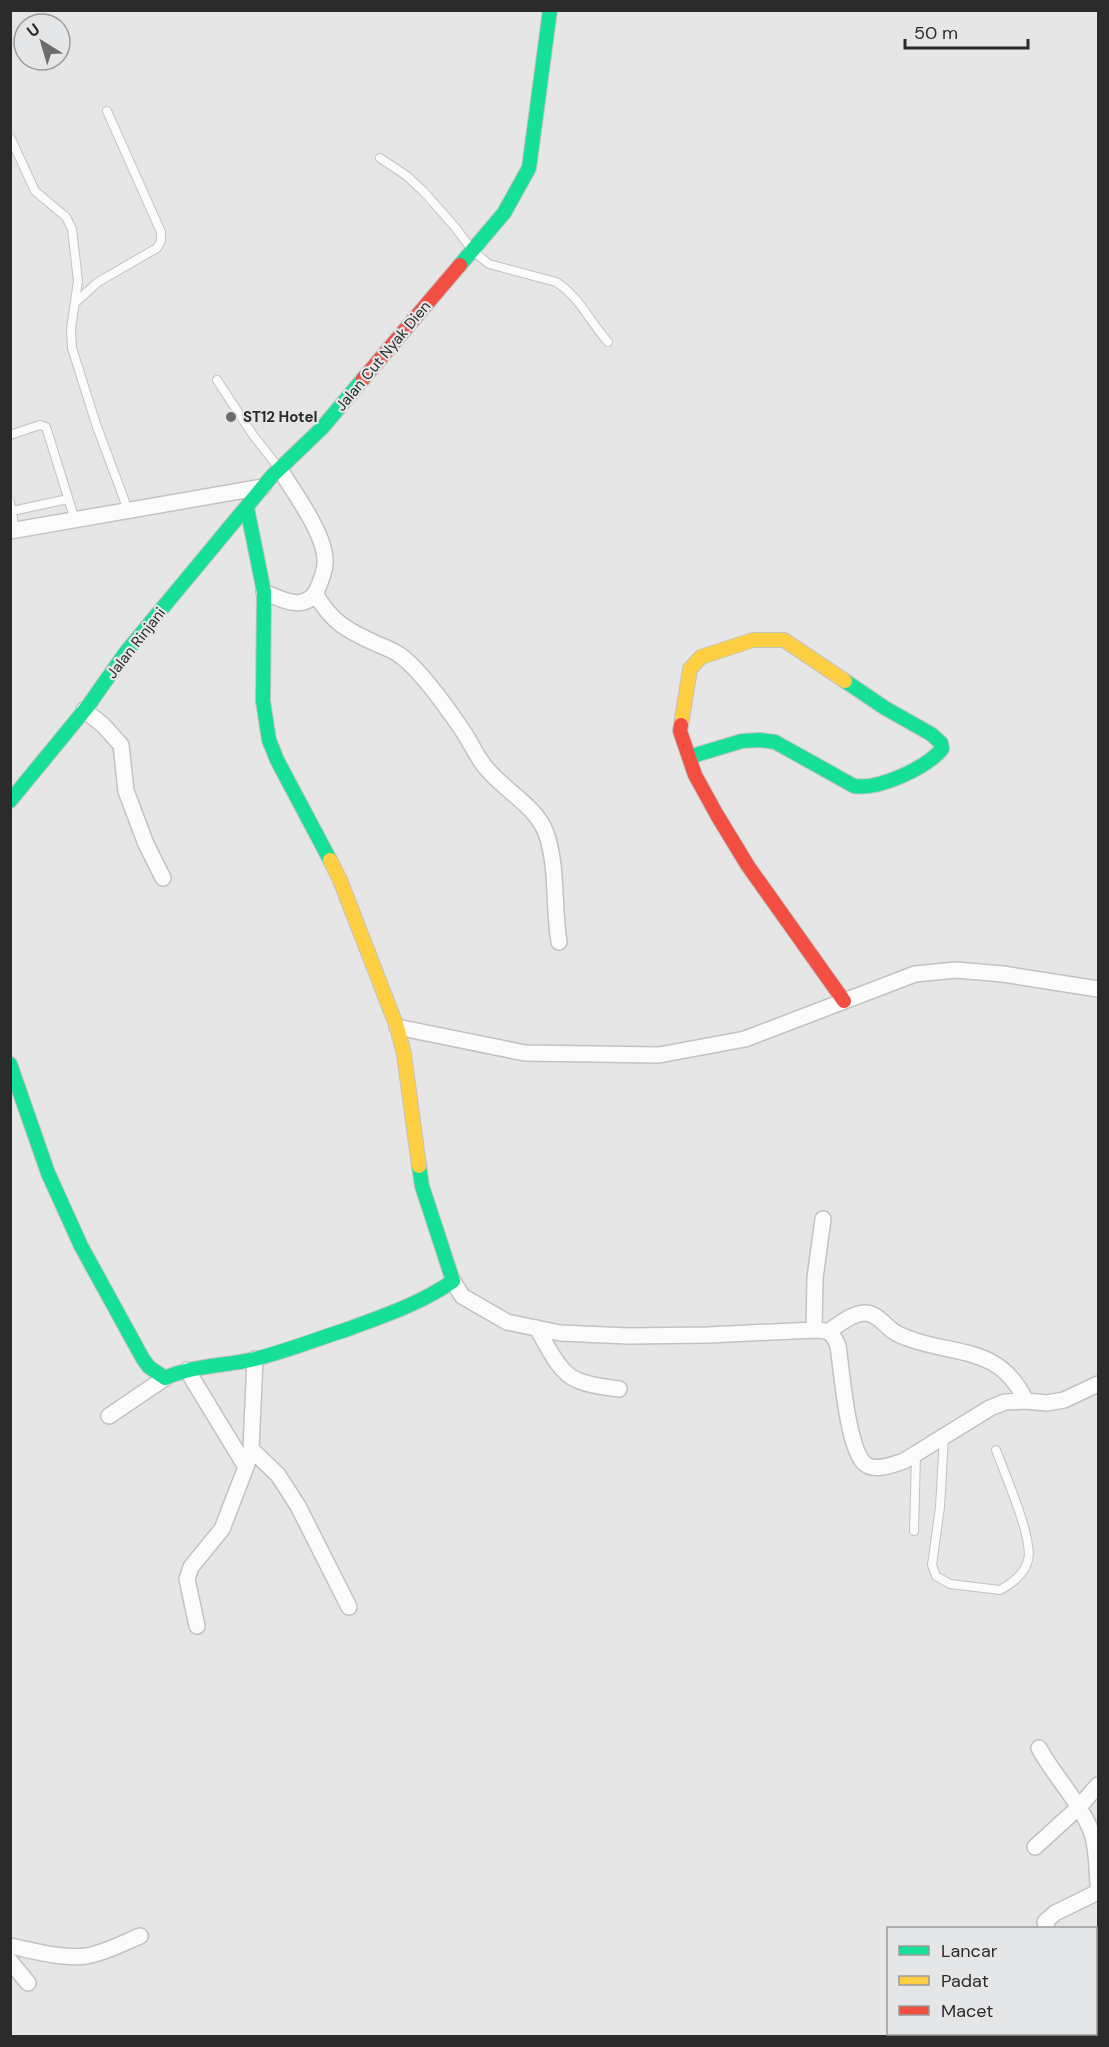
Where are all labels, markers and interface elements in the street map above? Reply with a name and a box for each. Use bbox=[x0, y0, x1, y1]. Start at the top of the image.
north arrow bbox=[12, 12, 72, 72]
scale bar bbox=[905, 12, 1028, 50]
text: U bbox=[23, 19, 44, 42]
text: 50 m bbox=[914, 21, 958, 45]
street label: Jalan Cut Nyak Dien bbox=[331, 297, 435, 415]
place label: ST12 Hotel bbox=[243, 407, 317, 427]
marker: ST12 Hotel bbox=[224, 410, 238, 424]
street label: Jalan Rinjani bbox=[102, 603, 170, 683]
legend bbox=[887, 1927, 1097, 2035]
text: Lancar bbox=[941, 1939, 998, 1963]
text: Padat bbox=[941, 1969, 989, 1993]
text: Macet bbox=[941, 1999, 993, 2023]

